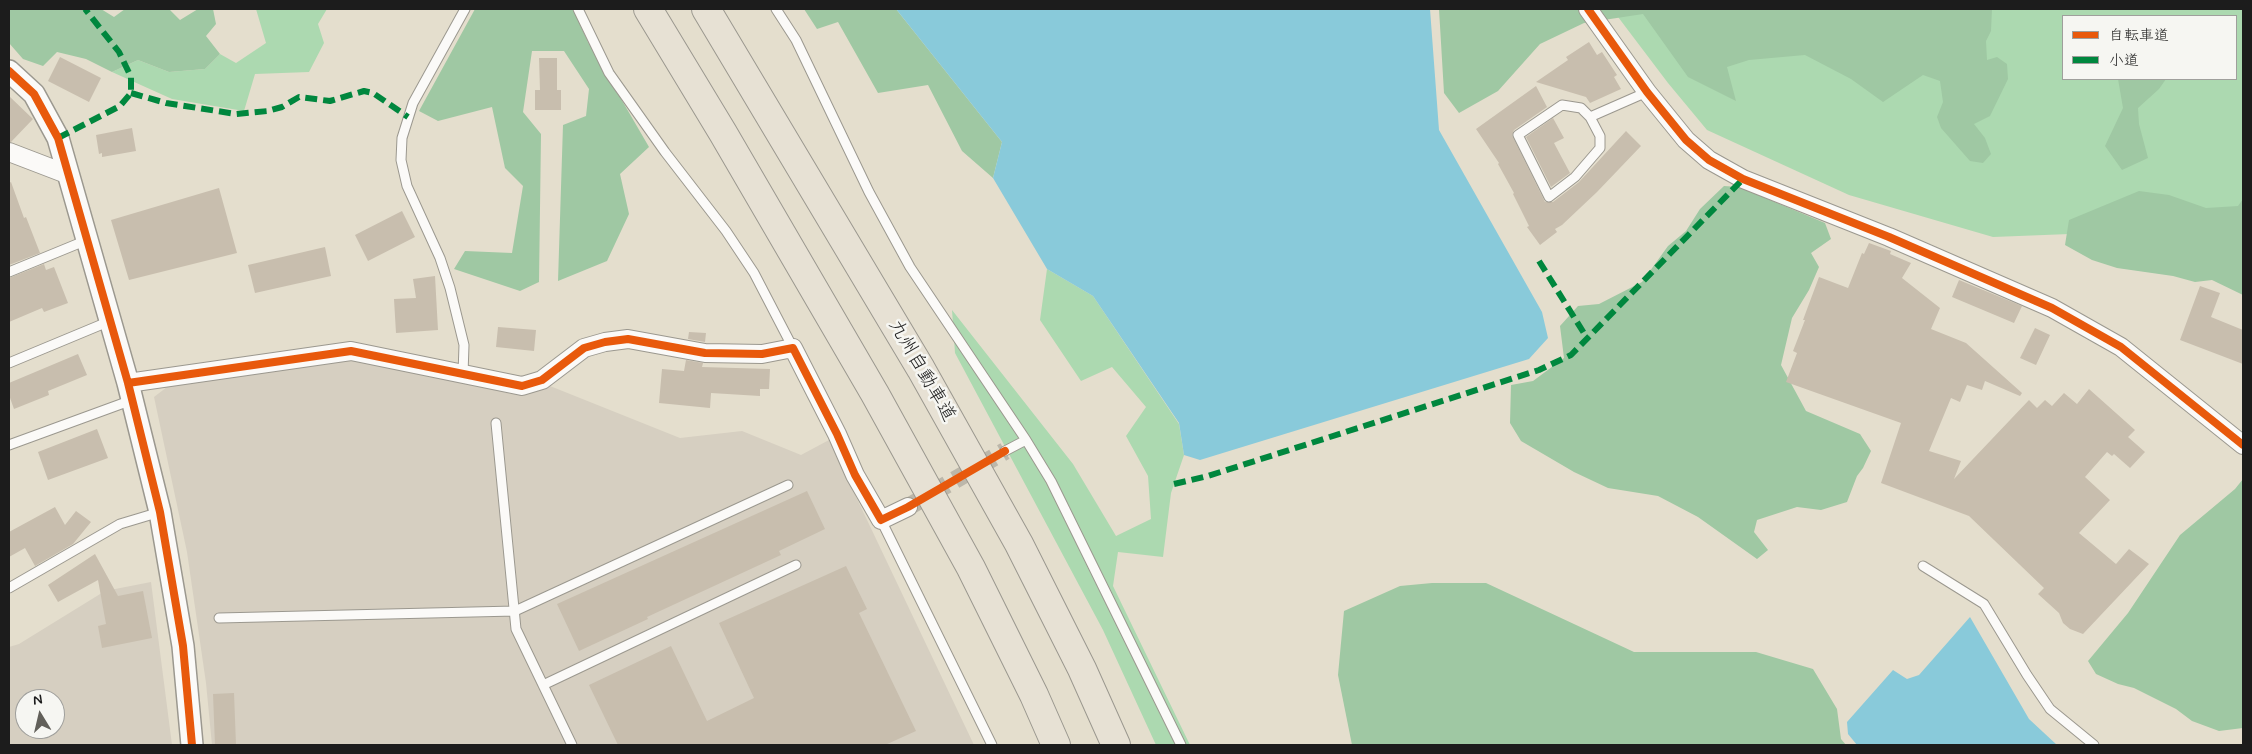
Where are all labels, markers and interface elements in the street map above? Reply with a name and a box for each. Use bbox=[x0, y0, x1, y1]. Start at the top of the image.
legend bbox=[2062, 15, 2237, 80]
text: 自転車道 bbox=[2109, 26, 2169, 46]
text: 小道 bbox=[2109, 51, 2139, 71]
street label: 九州自動車道 bbox=[883, 316, 959, 426]
north arrow bbox=[15, 689, 65, 739]
text: N bbox=[32, 691, 44, 710]

